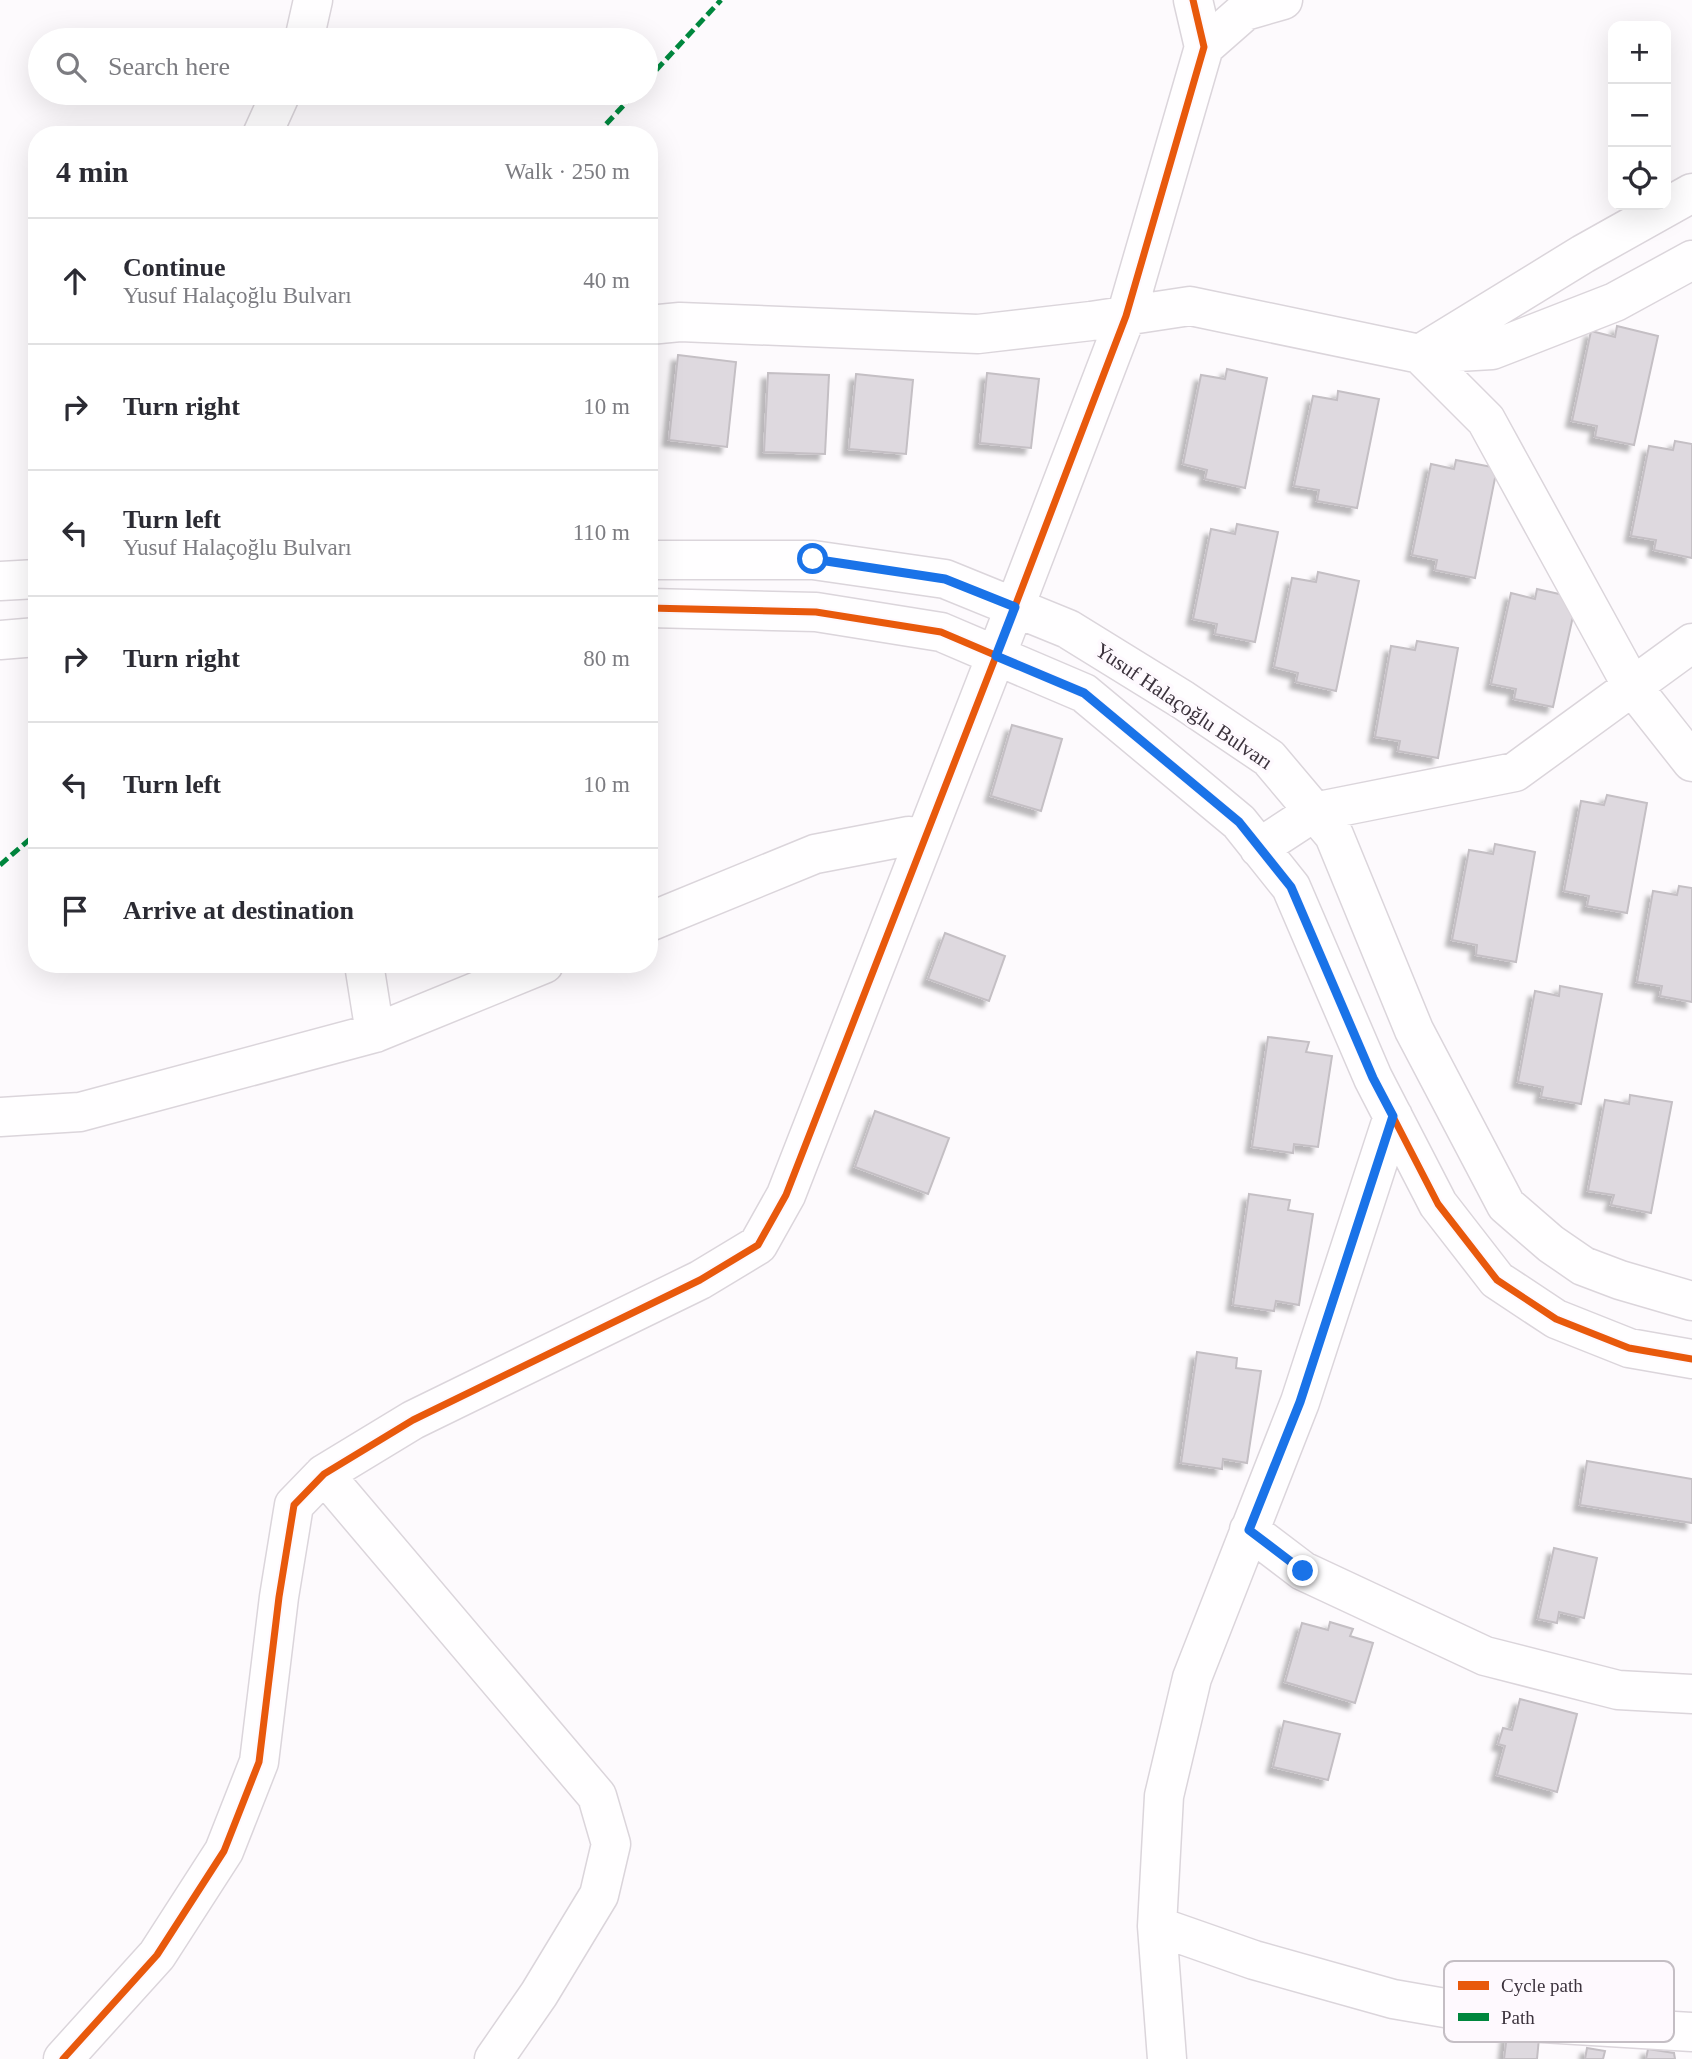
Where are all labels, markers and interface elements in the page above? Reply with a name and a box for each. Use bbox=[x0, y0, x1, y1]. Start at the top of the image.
map controls bbox=[1608, 21, 1671, 210]
button: + bbox=[1608, 21, 1671, 84]
search box bbox=[28, 28, 658, 105]
icon: search bbox=[52, 48, 90, 86]
text: Search here bbox=[108, 52, 230, 81]
button: − bbox=[1608, 84, 1671, 147]
button: locate bbox=[1608, 147, 1671, 210]
text: 4 min bbox=[56, 155, 129, 188]
text: Walk · 250 m bbox=[505, 159, 630, 184]
text: Continue bbox=[123, 253, 226, 282]
icon: ahead bbox=[56, 262, 94, 300]
text: 40 m bbox=[583, 268, 630, 293]
text: Yusuf Halaçoğlu Bulvarı bbox=[123, 283, 352, 308]
icon: right bbox=[56, 388, 94, 426]
text: Turn right bbox=[123, 392, 240, 421]
text: 10 m bbox=[583, 394, 630, 419]
text: Turn left bbox=[123, 505, 221, 534]
icon: left bbox=[56, 514, 94, 552]
text: 110 m bbox=[573, 520, 630, 545]
text: Yusuf Halaçoğlu Bulvarı bbox=[123, 535, 352, 560]
route start bbox=[797, 543, 828, 574]
street label: Yusuf Halaçoğlu Bulvarı bbox=[1091, 638, 1277, 774]
icon: right bbox=[56, 640, 94, 678]
text: Turn right bbox=[123, 644, 240, 673]
text: 80 m bbox=[583, 646, 630, 671]
icon: left bbox=[56, 766, 94, 804]
text: Turn left bbox=[123, 770, 221, 799]
text: 10 m bbox=[583, 772, 630, 797]
icon: arrive bbox=[56, 892, 94, 930]
text: Arrive at destination bbox=[123, 896, 354, 925]
route end bbox=[1287, 1555, 1318, 1586]
legend bbox=[1444, 1961, 1674, 2042]
text: Cycle path bbox=[1501, 1975, 1583, 1996]
text: Path bbox=[1501, 2007, 1535, 2028]

